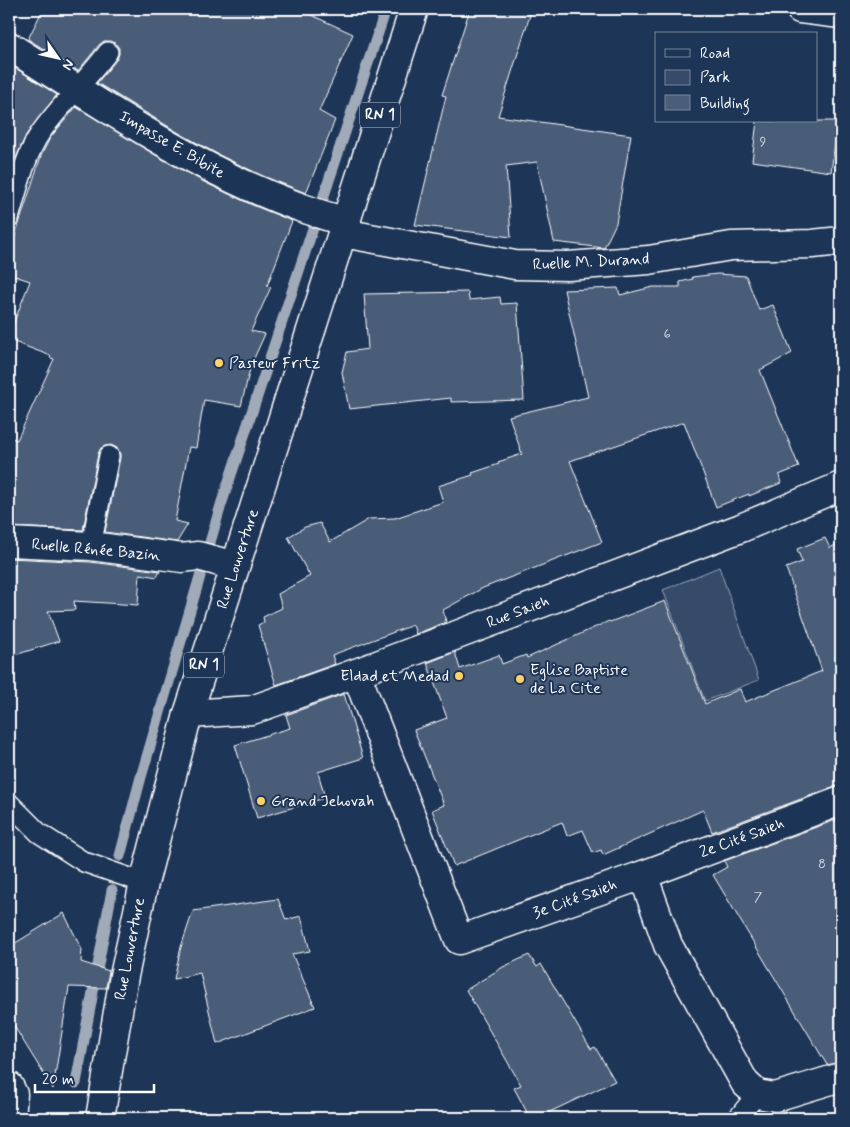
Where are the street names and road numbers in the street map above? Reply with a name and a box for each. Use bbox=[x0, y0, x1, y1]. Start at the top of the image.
road number: RN 1 bbox=[360, 102, 400, 128]
street label: Impasse E. Bibite bbox=[115, 106, 229, 184]
street label: Ruelle M. Durand bbox=[532, 248, 650, 276]
street label: Rue Louverture bbox=[212, 506, 264, 612]
street label: Ruelle Rénée Bazin bbox=[31, 534, 162, 566]
street label: Rue Saieh bbox=[484, 590, 552, 634]
road number: RN 1 bbox=[184, 652, 224, 678]
street label: 2e Cité Saieh bbox=[697, 813, 787, 863]
street label: 3e Cité Saieh bbox=[530, 874, 620, 924]
street label: Rue Louverture bbox=[110, 896, 150, 1002]

